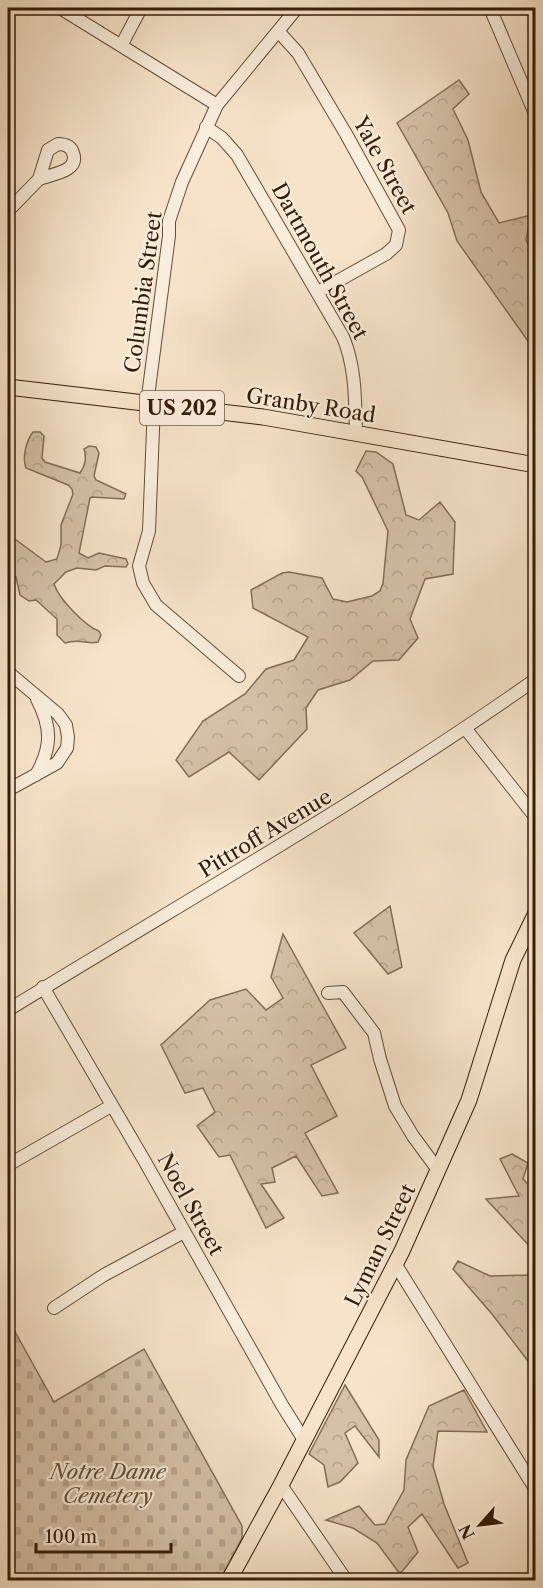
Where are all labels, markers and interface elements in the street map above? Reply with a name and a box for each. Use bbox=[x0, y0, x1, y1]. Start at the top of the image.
street label: Yale Street bbox=[348, 111, 422, 218]
street label: Dartmouth Street bbox=[267, 178, 374, 344]
street label: Columbia Street bbox=[119, 209, 167, 374]
street label: Granby Road bbox=[245, 382, 378, 428]
road number: US 202 bbox=[140, 391, 224, 425]
street label: Pittroff Avenue bbox=[194, 784, 336, 882]
street label: Noel Street bbox=[153, 1149, 230, 1260]
street label: Lyman Street bbox=[340, 1179, 421, 1310]
park label: Notre Dame Cemetery bbox=[48, 1459, 167, 1508]
north arrow bbox=[450, 1495, 510, 1555]
scale bar bbox=[36, 1516, 171, 1554]
text: N bbox=[455, 1521, 479, 1543]
text: 100 m bbox=[45, 1526, 97, 1548]

